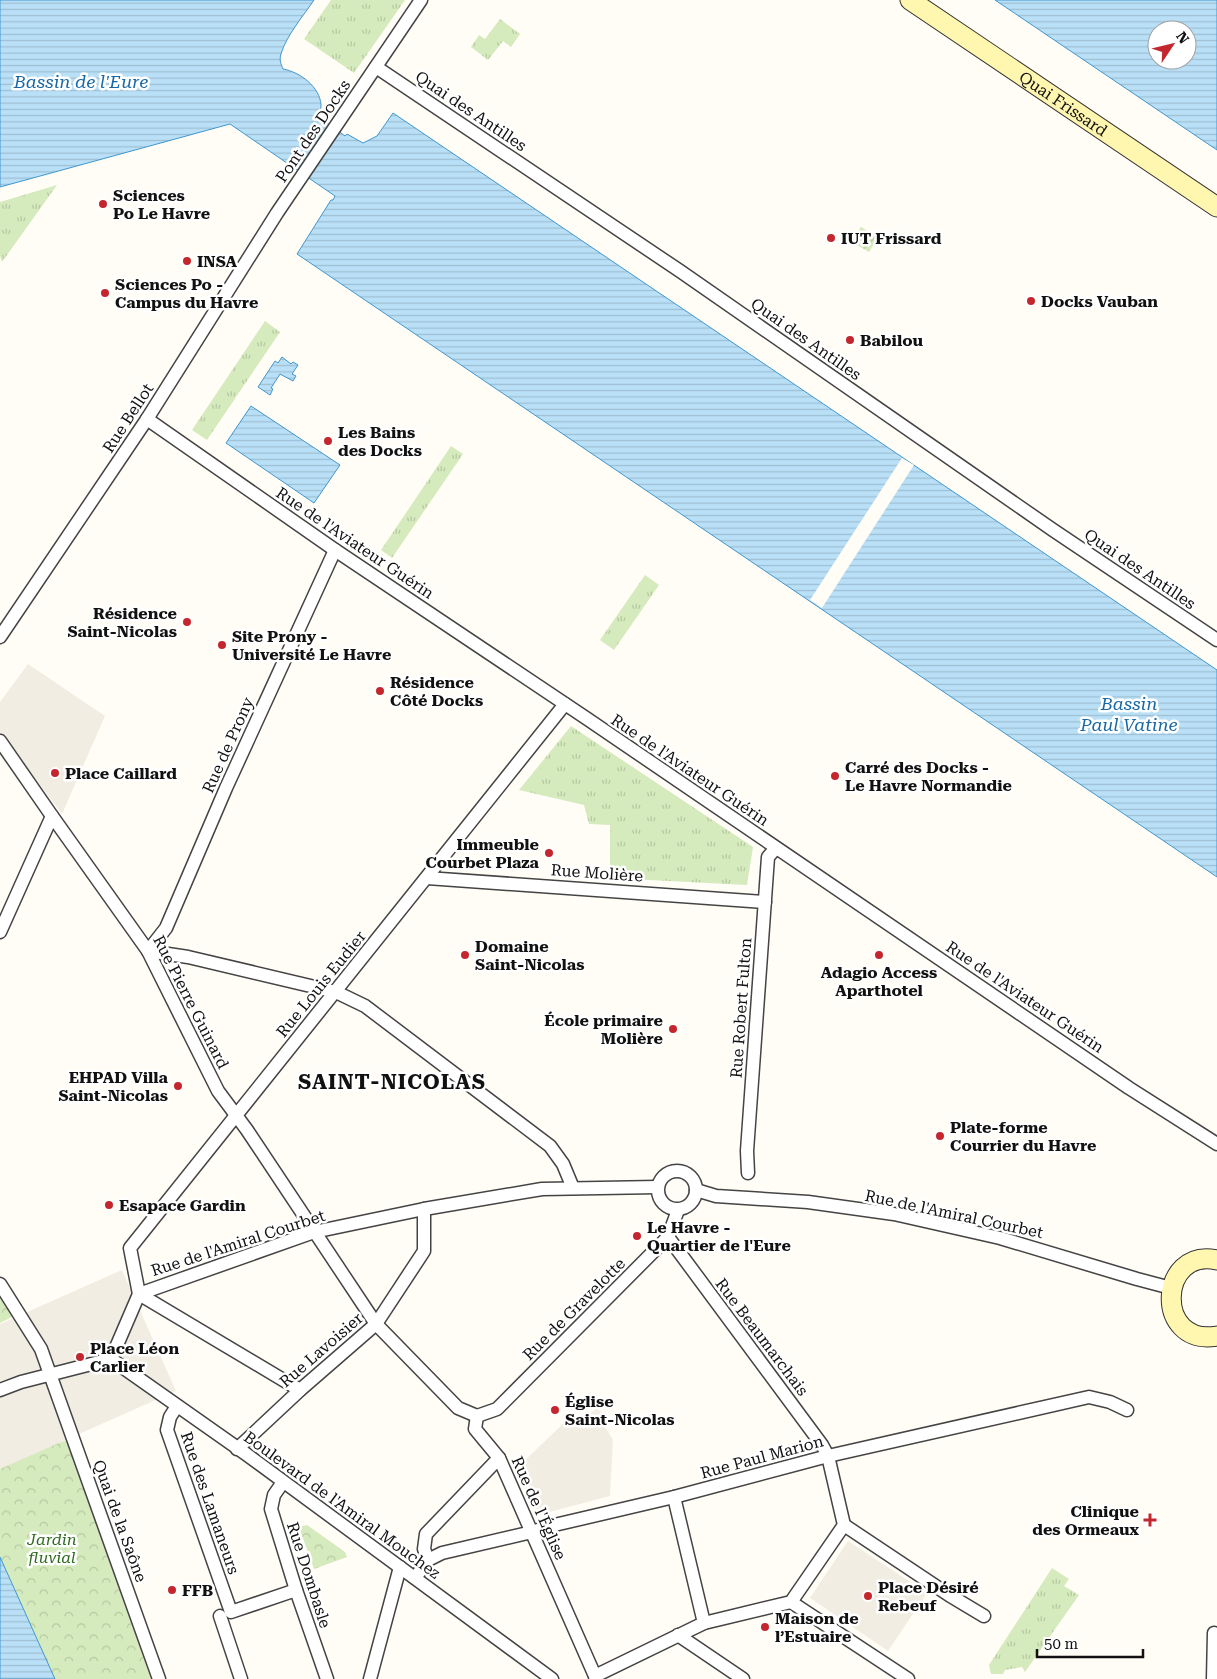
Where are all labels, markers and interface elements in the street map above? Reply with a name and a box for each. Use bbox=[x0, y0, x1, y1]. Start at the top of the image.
north arrow bbox=[1147, 20, 1197, 70]
text: N bbox=[1173, 29, 1192, 47]
street label: Quai des Antilles bbox=[412, 67, 531, 155]
street label: Quai Frissard bbox=[1016, 67, 1111, 140]
water label: Bassin de l'Eure bbox=[13, 71, 148, 92]
street label: Pont des Docks bbox=[272, 76, 355, 186]
place label: Sciences Po Le Havre bbox=[113, 186, 210, 223]
marker: Sciences Po Le Havre bbox=[97, 198, 109, 210]
place label: IUT Frissard bbox=[841, 229, 942, 248]
marker: IUT Frissard bbox=[825, 232, 837, 244]
place label: INSA bbox=[197, 252, 238, 271]
marker: INSA bbox=[181, 255, 193, 267]
place label: Sciences Po - Campus du Havre bbox=[115, 275, 258, 312]
marker: Sciences Po - Campus du Havre bbox=[99, 287, 111, 299]
place label: Docks Vauban bbox=[1041, 292, 1158, 311]
street label: Quai des Antilles bbox=[747, 294, 865, 384]
marker: Docks Vauban bbox=[1025, 295, 1037, 307]
place label: Babilou bbox=[860, 331, 923, 350]
marker: Babilou bbox=[844, 334, 856, 346]
street label: Rue Bellot bbox=[99, 380, 157, 456]
place label: Les Bains des Docks bbox=[338, 423, 422, 460]
marker: Les Bains des Docks bbox=[322, 435, 334, 447]
street label: Rue de l'Aviateur Guérin bbox=[272, 483, 438, 603]
street label: Quai des Antilles bbox=[1081, 525, 1200, 613]
place label: Résidence Saint-Nicolas bbox=[67, 604, 177, 641]
marker: Résidence Saint-Nicolas bbox=[181, 616, 193, 628]
place label: Site Prony - Université Le Havre bbox=[232, 627, 391, 664]
marker: Site Prony - Université Le Havre bbox=[216, 639, 228, 651]
place label: Résidence Côté Docks bbox=[390, 673, 483, 710]
marker: Résidence Côté Docks bbox=[374, 685, 386, 697]
water label: Bassin Paul Vatine bbox=[1079, 693, 1178, 735]
street label: Rue de Prony bbox=[198, 694, 258, 796]
street label: Rue de l'Aviateur Guérin bbox=[607, 710, 773, 830]
place label: Carré des Docks - Le Havre Normandie bbox=[845, 758, 1012, 795]
place label: Place Caillard bbox=[65, 764, 177, 783]
marker: Place Caillard bbox=[49, 767, 61, 779]
marker: Carré des Docks - Le Havre Normandie bbox=[829, 770, 841, 782]
place label: Immeuble Courbet Plaza bbox=[425, 835, 540, 872]
marker: Immeuble Courbet Plaza bbox=[543, 847, 555, 859]
street label: Rue Molière bbox=[550, 860, 644, 886]
street label: Rue Louis Eudier bbox=[272, 927, 370, 1041]
street label: Rue Pierre Guinard bbox=[149, 932, 233, 1072]
place label: Domaine Saint-Nicolas bbox=[475, 937, 585, 974]
street label: Rue Robert Fulton bbox=[727, 937, 755, 1079]
street label: Rue de l'Aviateur Guérin bbox=[942, 937, 1108, 1057]
marker: Domaine Saint-Nicolas bbox=[459, 949, 471, 961]
marker: Adagio Access Aparthotel bbox=[873, 949, 885, 961]
place label: Adagio Access Aparthotel bbox=[821, 963, 937, 1000]
place label: École primaire Molière bbox=[544, 1011, 663, 1048]
marker: École primaire Molière bbox=[667, 1023, 679, 1035]
place label: EHPAD Villa Saint-Nicolas bbox=[58, 1068, 169, 1105]
district label: SAINT-NICOLAS bbox=[298, 1070, 486, 1094]
marker: EHPAD Villa Saint-Nicolas bbox=[172, 1080, 184, 1092]
place label: Plate-forme Courrier du Havre bbox=[950, 1118, 1096, 1155]
marker: Plate-forme Courrier du Havre bbox=[934, 1130, 946, 1142]
street label: Rue de l'Amiral Courbet bbox=[863, 1186, 1045, 1242]
place label: Esapace Gardin bbox=[119, 1196, 246, 1215]
marker: Esapace Gardin bbox=[103, 1199, 115, 1211]
street label: Rue de l'Amiral Courbet bbox=[149, 1206, 327, 1280]
place label: Le Havre - Quartier de l'Eure bbox=[647, 1218, 791, 1255]
marker: Le Havre - Quartier de l'Eure bbox=[631, 1230, 643, 1242]
street label: Rue de Gravelotte bbox=[519, 1254, 629, 1364]
street label: Rue Beaumarchais bbox=[712, 1275, 813, 1400]
street label: Rue Lavoisier bbox=[276, 1308, 367, 1391]
place label: Place Léon Carlier bbox=[90, 1339, 179, 1376]
marker: Place Léon Carlier bbox=[74, 1351, 86, 1363]
place label: Église Saint-Nicolas bbox=[565, 1392, 675, 1429]
marker: Église Saint-Nicolas bbox=[549, 1404, 561, 1416]
street label: Boulevard de l'Amiral Mouchez bbox=[240, 1427, 444, 1583]
street label: Rue des Lamaneurs bbox=[177, 1429, 243, 1577]
street label: Rue Paul Marion bbox=[698, 1431, 826, 1483]
street label: Rue de l'Église bbox=[508, 1453, 570, 1563]
street label: Quai de la Saône bbox=[89, 1457, 151, 1585]
place label: Clinique des Ormeaux bbox=[1032, 1502, 1140, 1539]
marker: Clinique des Ormeaux bbox=[1143, 1513, 1157, 1527]
street label: Rue Dombasle bbox=[283, 1520, 335, 1631]
park label: Jardin fluvial bbox=[26, 1530, 77, 1567]
place label: Place Désiré Rebeuf bbox=[878, 1578, 979, 1615]
place label: FFB bbox=[182, 1581, 213, 1600]
marker: FFB bbox=[166, 1584, 178, 1596]
marker: Place Désiré Rebeuf bbox=[862, 1590, 874, 1602]
place label: Maison de l’Estuaire bbox=[775, 1609, 859, 1646]
marker: Maison de l’Estuaire bbox=[759, 1621, 771, 1633]
scale bar bbox=[1037, 1626, 1143, 1658]
text: 50 m bbox=[1044, 1635, 1079, 1653]

